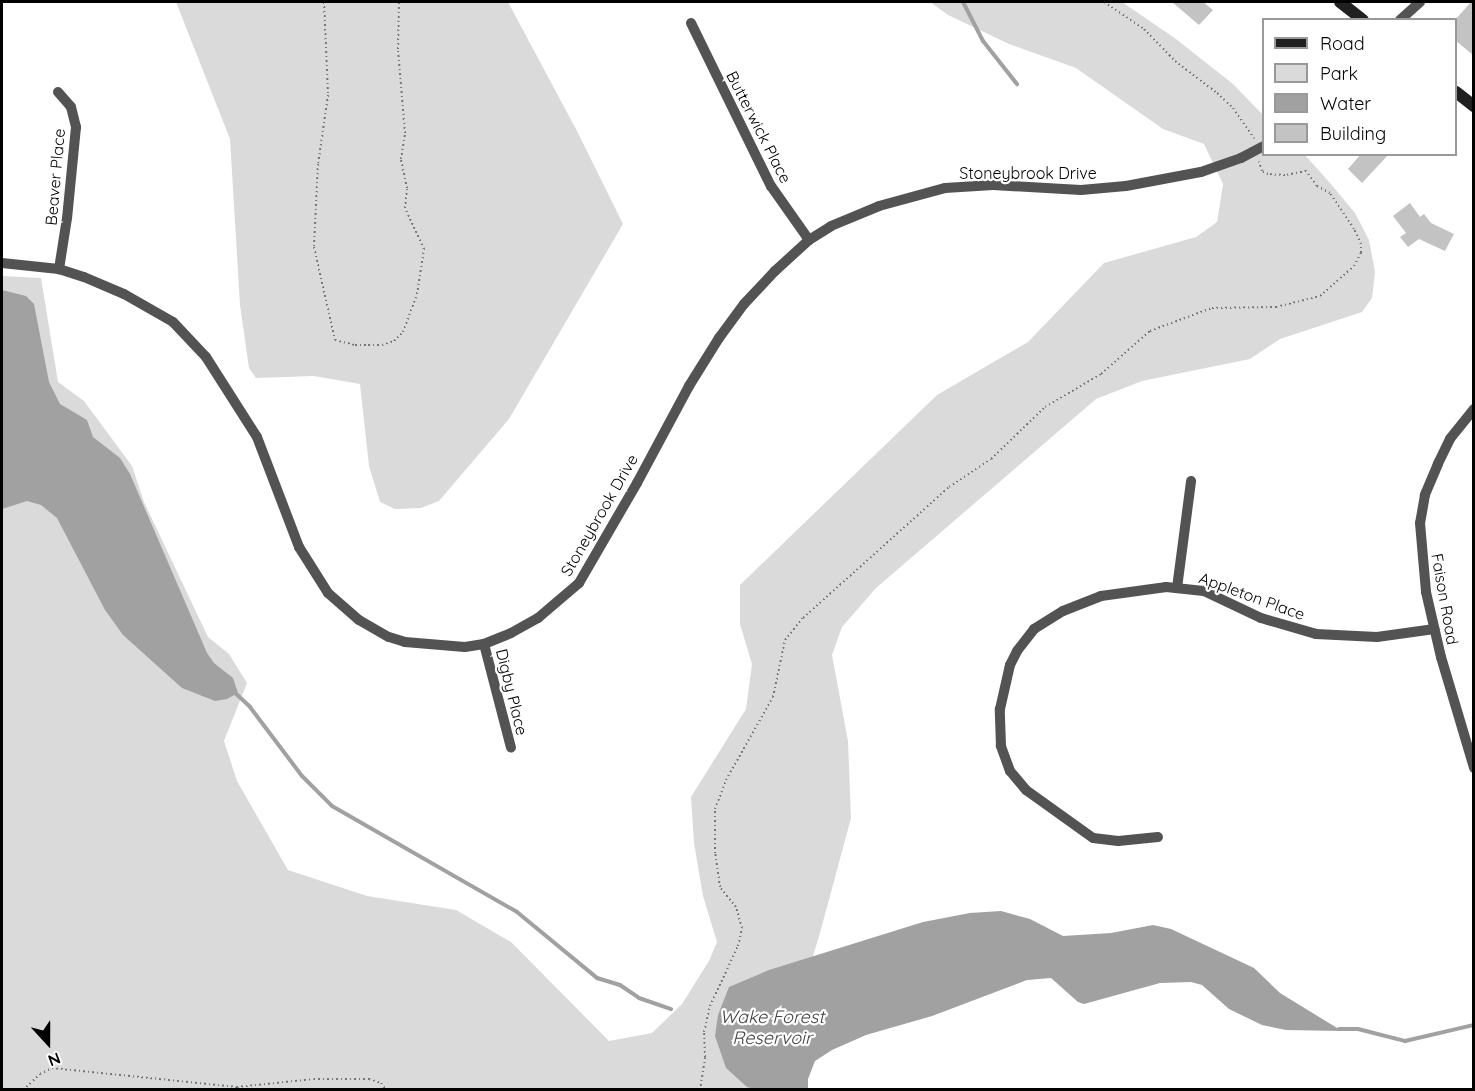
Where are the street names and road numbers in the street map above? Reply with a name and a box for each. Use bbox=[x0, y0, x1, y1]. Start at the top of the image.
street label: Butterwick Place bbox=[722, 68, 796, 186]
street label: Beaver Place bbox=[41, 128, 69, 226]
street label: Stoneybrook Drive bbox=[959, 163, 1097, 183]
street label: Stoneybrook Drive bbox=[556, 451, 642, 579]
street label: Faison Road bbox=[1428, 552, 1462, 646]
street label: Appleton Place bbox=[1196, 568, 1308, 624]
street label: Digby Place bbox=[492, 647, 532, 737]

